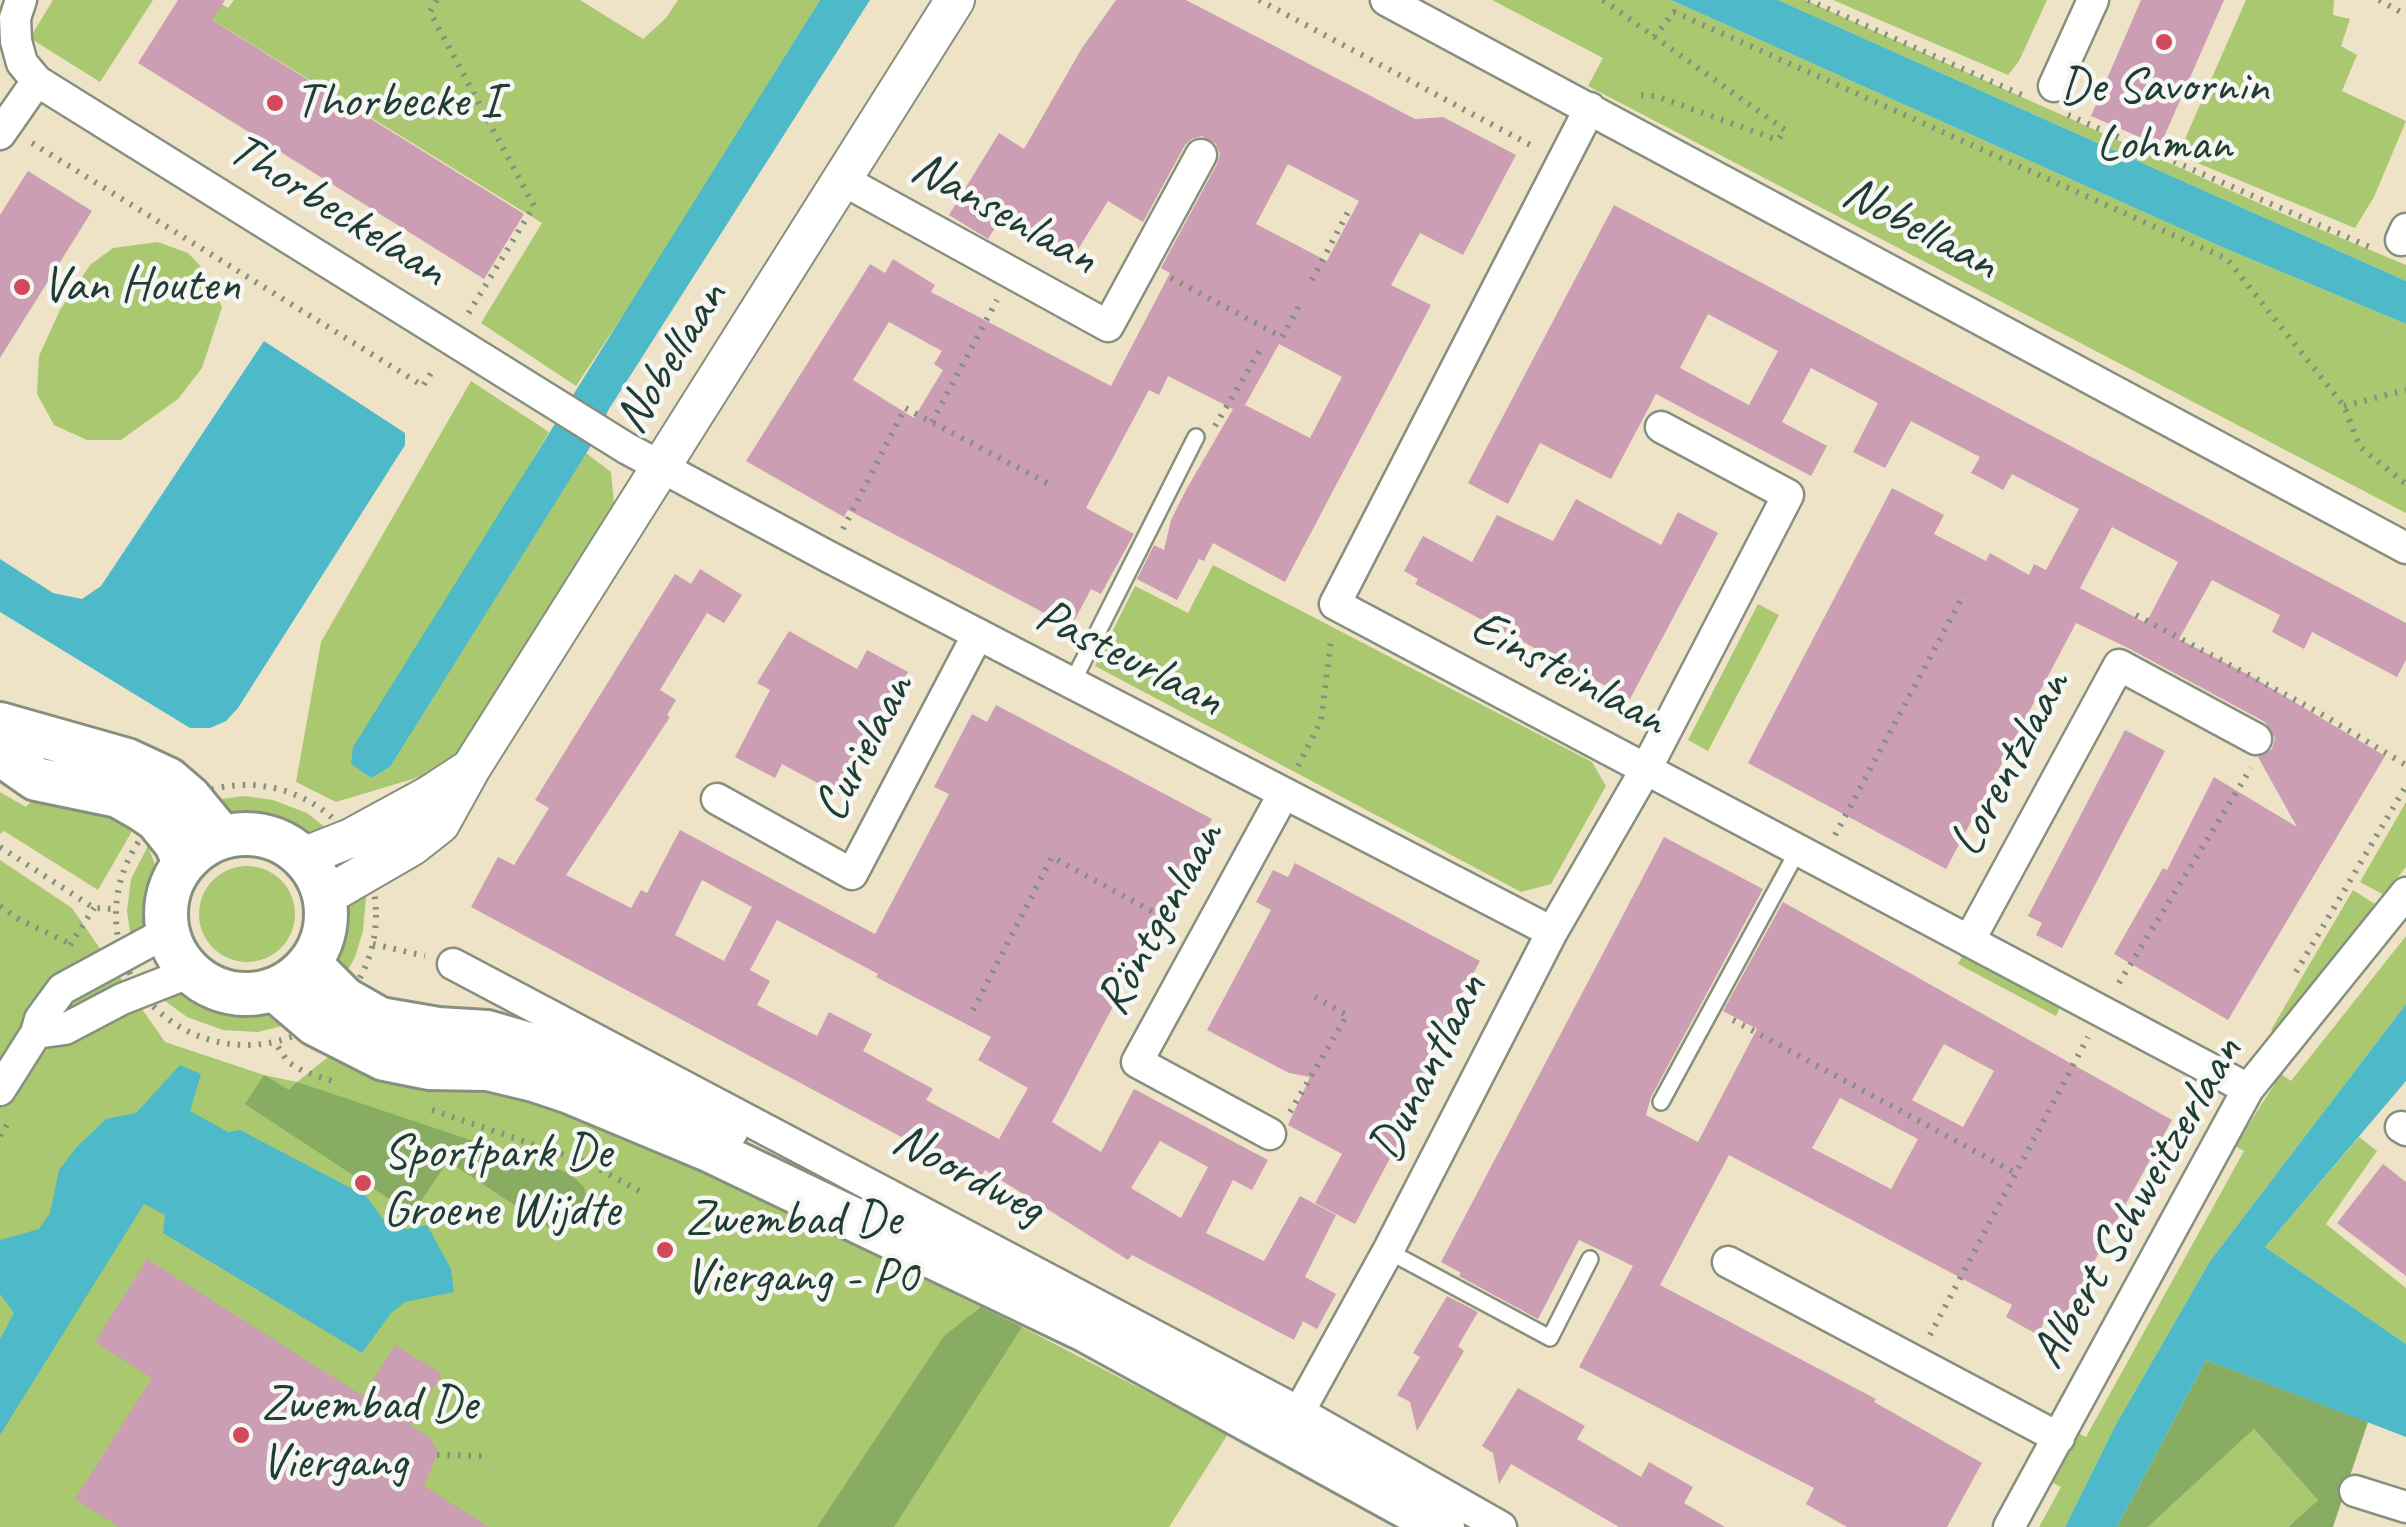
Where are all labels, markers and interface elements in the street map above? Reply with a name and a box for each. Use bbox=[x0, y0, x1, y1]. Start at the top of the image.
marker: De Savornin Lohman bbox=[2153, 31, 2175, 53]
place label: De Savornin Lohman bbox=[2060, 58, 2268, 176]
place label: Thorbecke I bbox=[295, 73, 500, 133]
marker: Thorbecke I bbox=[264, 92, 286, 114]
street label: Thorbeckelaan bbox=[217, 120, 457, 302]
street label: Nansenlaan bbox=[901, 138, 1107, 290]
street label: Nobellaan bbox=[1832, 163, 2008, 295]
place label: Van Houten bbox=[42, 257, 240, 317]
street label: Nobellaan bbox=[602, 271, 742, 445]
marker: Van Houten bbox=[11, 276, 33, 298]
street label: Pasteurlaan bbox=[1025, 586, 1233, 732]
street label: Einsteinlaan bbox=[1460, 598, 1676, 750]
street label: Lorentzlaan bbox=[1937, 661, 2085, 867]
street label: Curielaan bbox=[801, 664, 929, 832]
street label: Röntgenlaan bbox=[1083, 812, 1239, 1026]
street label: Dunantlaan bbox=[1356, 964, 1502, 1172]
street label: Albert Schweitzerlaan bbox=[2019, 1027, 2257, 1379]
street label: Noordweg bbox=[882, 1110, 1054, 1240]
place label: Sportpark De Groene Wijdte bbox=[383, 1124, 620, 1242]
marker: Sportpark De Groene Wijdte bbox=[352, 1172, 374, 1194]
place label: Zwembad De Viergang - P0 bbox=[685, 1191, 918, 1308]
marker: Zwembad De Viergang - P0 bbox=[654, 1239, 676, 1261]
place label: Zwembad De Viergang bbox=[261, 1376, 477, 1494]
marker: Zwembad De Viergang bbox=[230, 1424, 252, 1446]

